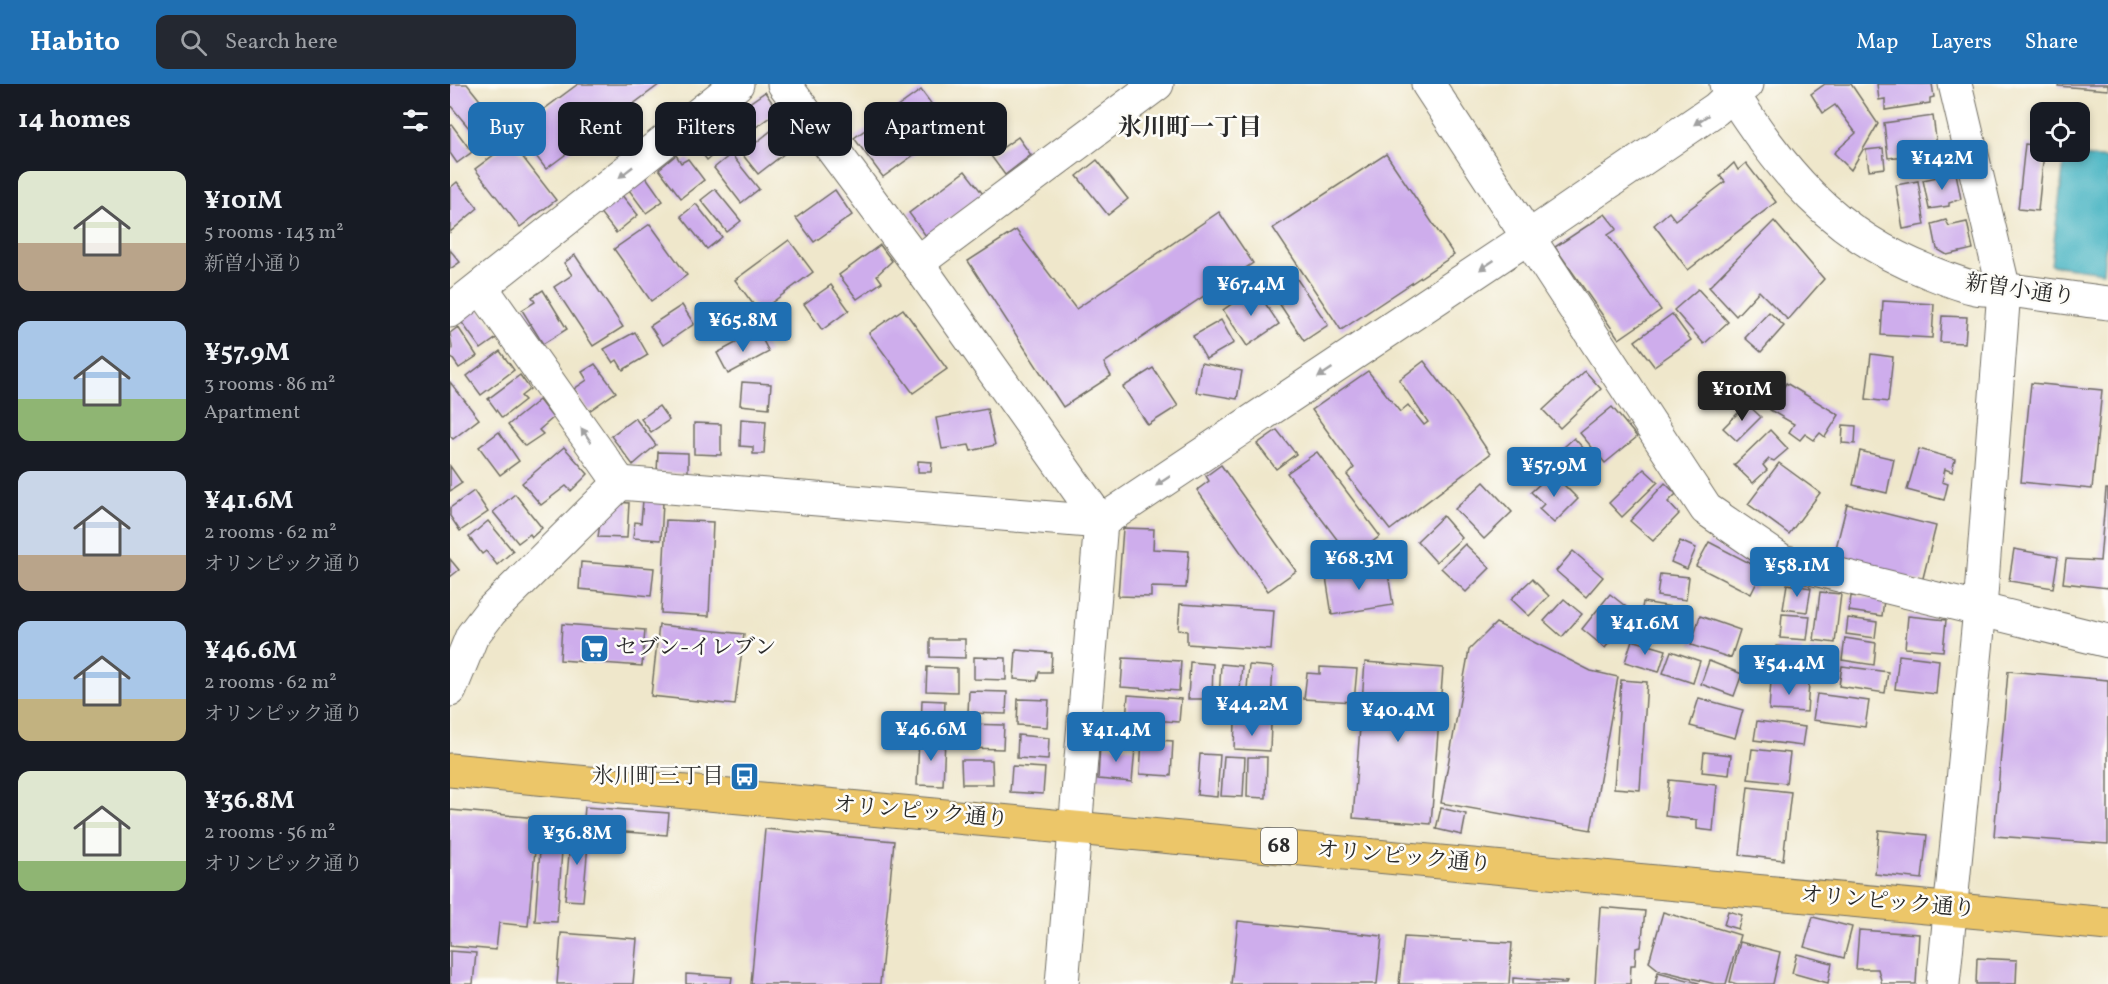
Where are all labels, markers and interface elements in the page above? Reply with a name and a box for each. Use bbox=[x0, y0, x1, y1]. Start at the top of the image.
search box bbox=[156, 15, 576, 69]
text: Habito bbox=[30, 23, 120, 62]
icon: search bbox=[177, 26, 210, 59]
text: Search here bbox=[225, 27, 338, 58]
text: Map bbox=[1856, 28, 1898, 57]
text: Layers bbox=[1931, 28, 1992, 57]
text: Share bbox=[2025, 28, 2078, 57]
text: 14 homes bbox=[18, 102, 131, 138]
chip: Buy bbox=[468, 102, 546, 156]
chip: Rent bbox=[558, 102, 643, 156]
chip: Filters bbox=[655, 102, 756, 156]
chip: New bbox=[768, 102, 852, 156]
chip: Apartment bbox=[864, 102, 1007, 156]
map controls bbox=[2030, 102, 2090, 162]
button: locate bbox=[2030, 102, 2090, 162]
icon: filters bbox=[399, 104, 432, 137]
district label: 氷川町一丁目 bbox=[1118, 112, 1262, 146]
one-way arrow bbox=[1693, 114, 1709, 125]
pin: ¥142M bbox=[1900, 140, 1984, 191]
text: ¥142M bbox=[1911, 145, 1973, 173]
one-way arrow bbox=[618, 166, 633, 178]
text: ¥101M bbox=[204, 183, 282, 219]
icon: home bbox=[66, 195, 138, 267]
text: 5 rooms · 143 m² bbox=[204, 219, 344, 247]
text: 新曽小通り bbox=[204, 251, 304, 279]
one-way arrow bbox=[1480, 259, 1496, 271]
pin: ¥67.4M bbox=[1202, 266, 1300, 317]
street label: 新曽小通り bbox=[1963, 268, 2077, 314]
text: ¥67.4M bbox=[1217, 271, 1285, 299]
pin: ¥65.8M bbox=[694, 302, 792, 353]
text: ¥65.8M bbox=[708, 307, 778, 335]
text: ¥57.9M bbox=[204, 335, 290, 371]
icon: home bbox=[66, 345, 138, 417]
one-way arrow bbox=[1317, 367, 1333, 378]
text: 3 rooms · 86 m² bbox=[204, 371, 335, 399]
pin: ¥101M bbox=[1700, 371, 1784, 422]
text: ¥101M bbox=[1712, 376, 1772, 404]
text: Apartment bbox=[204, 399, 300, 427]
one-way arrow bbox=[580, 428, 592, 444]
pin: ¥57.9M bbox=[1505, 447, 1603, 498]
text: ¥57.9M bbox=[1521, 452, 1587, 480]
one-way arrow bbox=[1155, 475, 1171, 486]
text: ¥41.6M bbox=[204, 483, 293, 519]
icon: home bbox=[66, 495, 138, 567]
text: 2 rooms · 62 m² bbox=[204, 519, 337, 547]
pin: ¥68.3M bbox=[1310, 540, 1408, 591]
text: ¥68.3M bbox=[1324, 545, 1394, 573]
pin: ¥58.1M bbox=[1748, 547, 1846, 598]
text: オリンピック通り bbox=[204, 551, 363, 579]
text: ¥58.1M bbox=[1764, 552, 1830, 580]
pin: ¥41.6M bbox=[1596, 605, 1694, 656]
text: ¥41.6M bbox=[1611, 610, 1679, 638]
supermarket icon: セブン-イレブン bbox=[578, 632, 610, 664]
text: ¥46.6M bbox=[204, 633, 297, 669]
place label: セブン-イレブン bbox=[615, 633, 776, 664]
icon: home bbox=[66, 645, 138, 717]
pin: ¥54.4M bbox=[1740, 645, 1838, 696]
text: ¥54.4M bbox=[1753, 650, 1825, 678]
text: 2 rooms · 62 m² bbox=[204, 669, 337, 697]
pin: ¥44.2M bbox=[1203, 686, 1301, 737]
text: ¥44.2M bbox=[1216, 691, 1288, 719]
pin: ¥40.4M bbox=[1349, 692, 1447, 743]
text: ¥40.4M bbox=[1361, 697, 1435, 725]
text: オリンピック通り bbox=[204, 701, 363, 729]
pin: ¥46.6M bbox=[882, 711, 980, 762]
pin: ¥41.4M bbox=[1067, 712, 1165, 763]
text: ¥46.6M bbox=[895, 716, 967, 744]
text: ¥41.4M bbox=[1081, 717, 1151, 745]
bus stop icon: 氷川町三丁目 bbox=[729, 761, 761, 793]
place label: 氷川町三丁目 bbox=[592, 762, 724, 793]
text: ¥36.8M bbox=[204, 783, 295, 819]
street label: オリンピック通り bbox=[832, 790, 1010, 836]
icon: home bbox=[66, 795, 138, 867]
pin: ¥36.8M bbox=[528, 815, 626, 866]
text: 2 rooms · 56 m² bbox=[204, 819, 335, 847]
text: ¥36.8M bbox=[542, 820, 612, 848]
road number: 68 bbox=[1261, 828, 1297, 864]
street label: オリンピック通り bbox=[1315, 835, 1493, 881]
text: オリンピック通り bbox=[204, 851, 363, 879]
street label: オリンピック通り bbox=[1799, 880, 1977, 926]

